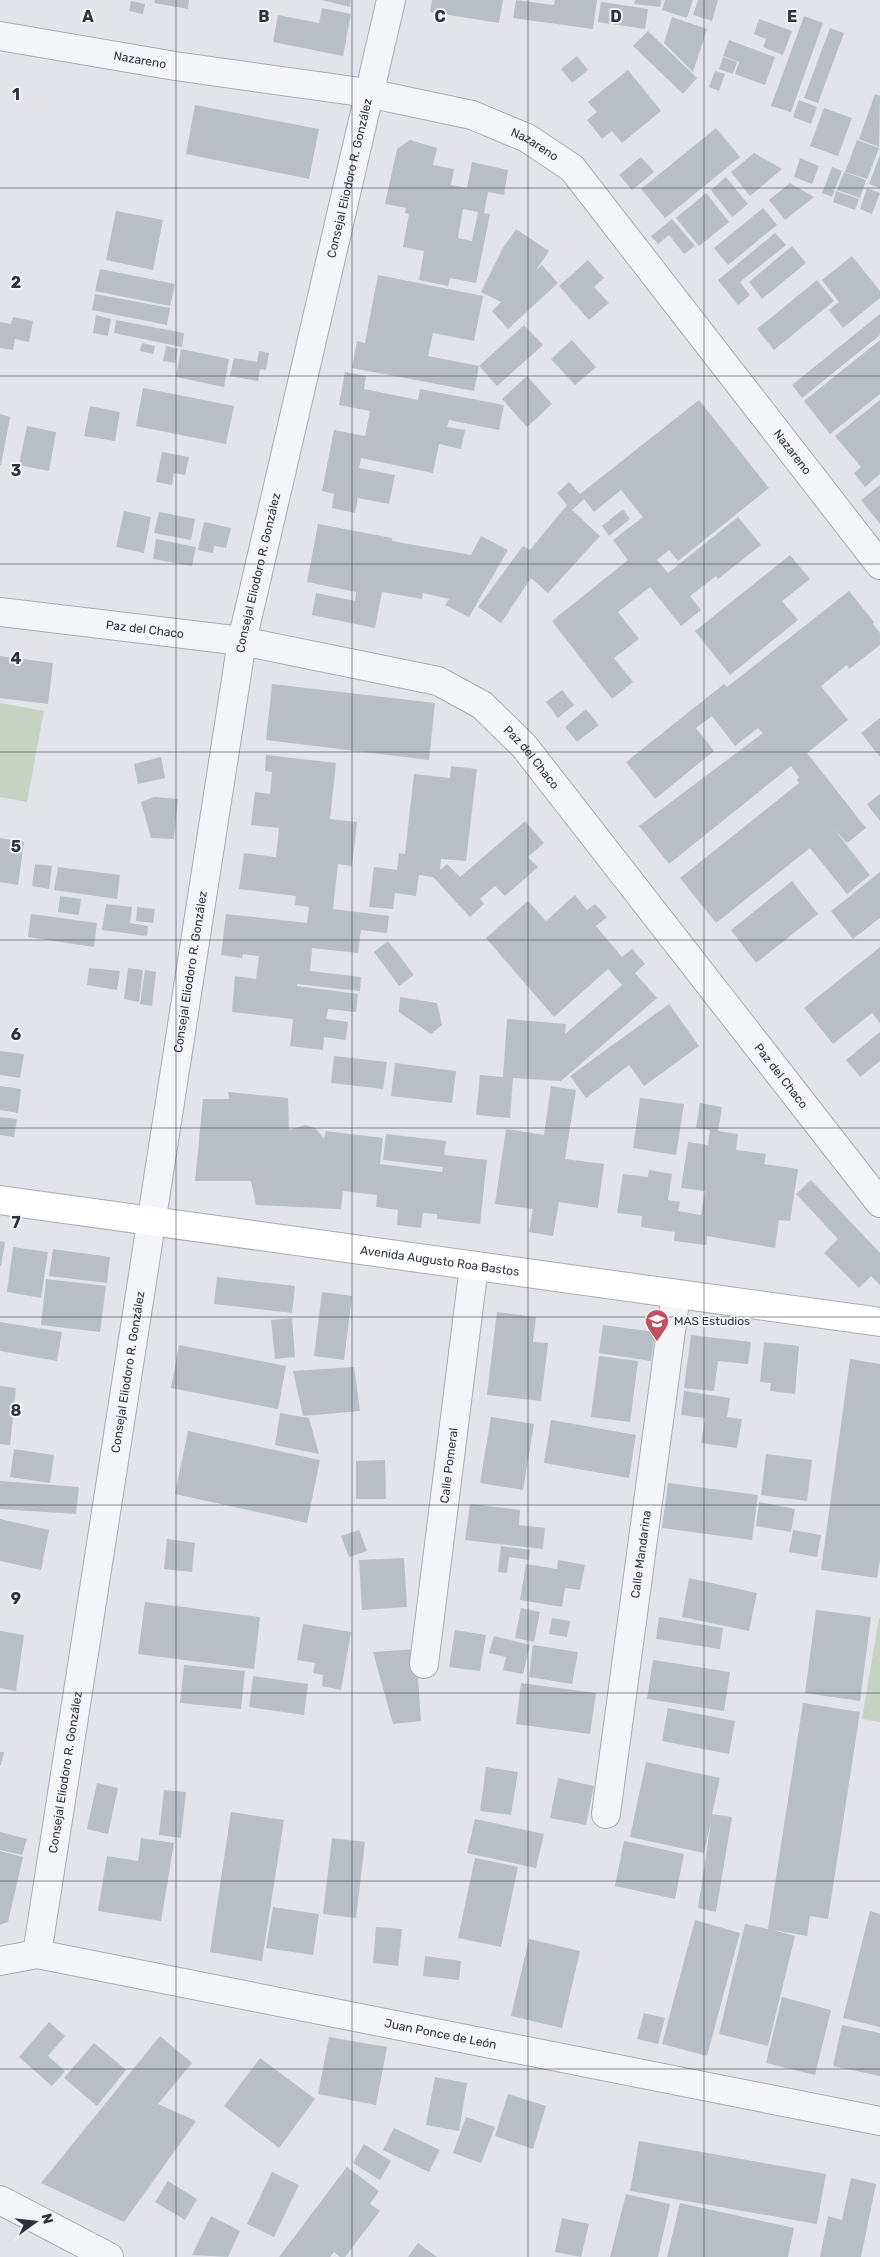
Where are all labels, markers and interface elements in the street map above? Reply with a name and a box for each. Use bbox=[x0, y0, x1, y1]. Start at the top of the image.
text: A bbox=[82, 7, 94, 26]
text: B bbox=[258, 7, 270, 26]
text: C bbox=[434, 7, 446, 26]
text: D bbox=[610, 7, 622, 26]
text: E bbox=[787, 7, 797, 26]
street label: Nazareno bbox=[113, 49, 167, 71]
text: 1 bbox=[12, 85, 20, 104]
street label: Consejal Eliodoro R. González bbox=[324, 97, 375, 260]
street label: Nazareno bbox=[509, 125, 561, 164]
text: 2 bbox=[11, 273, 21, 292]
street label: Nazareno bbox=[771, 427, 814, 477]
text: 3 bbox=[11, 461, 21, 480]
street label: Consejal Eliodoro R. González bbox=[233, 491, 283, 654]
street label: Paz del Chaco bbox=[105, 618, 185, 641]
text: 4 bbox=[11, 649, 22, 668]
street label: Paz del Chaco bbox=[501, 723, 562, 792]
text: 5 bbox=[11, 837, 21, 856]
street label: Consejal Eliodoro R. González bbox=[171, 890, 210, 1054]
text: 6 bbox=[11, 1025, 21, 1044]
street label: Paz del Chaco bbox=[751, 1041, 811, 1111]
text: 7 bbox=[11, 1213, 21, 1232]
street label: Avenida Augusto Roa Bastos bbox=[359, 1243, 520, 1279]
street label: Consejal Eliodoro R. González bbox=[108, 1290, 147, 1454]
school or university icon: MAS Estudios bbox=[644, 1308, 670, 1342]
place label: MAS Estudios bbox=[674, 1314, 750, 1328]
text: 8 bbox=[11, 1401, 22, 1420]
street label: Calle Pomeral bbox=[437, 1427, 461, 1504]
street label: Calle Mandarina bbox=[628, 1509, 654, 1599]
text: 9 bbox=[11, 1589, 21, 1608]
street label: Consejal Eliodoro R. González bbox=[46, 1690, 85, 1854]
street label: Juan Ponce de León bbox=[383, 2016, 498, 2052]
north arrow bbox=[10, 2197, 60, 2247]
text: N bbox=[38, 2212, 57, 2226]

